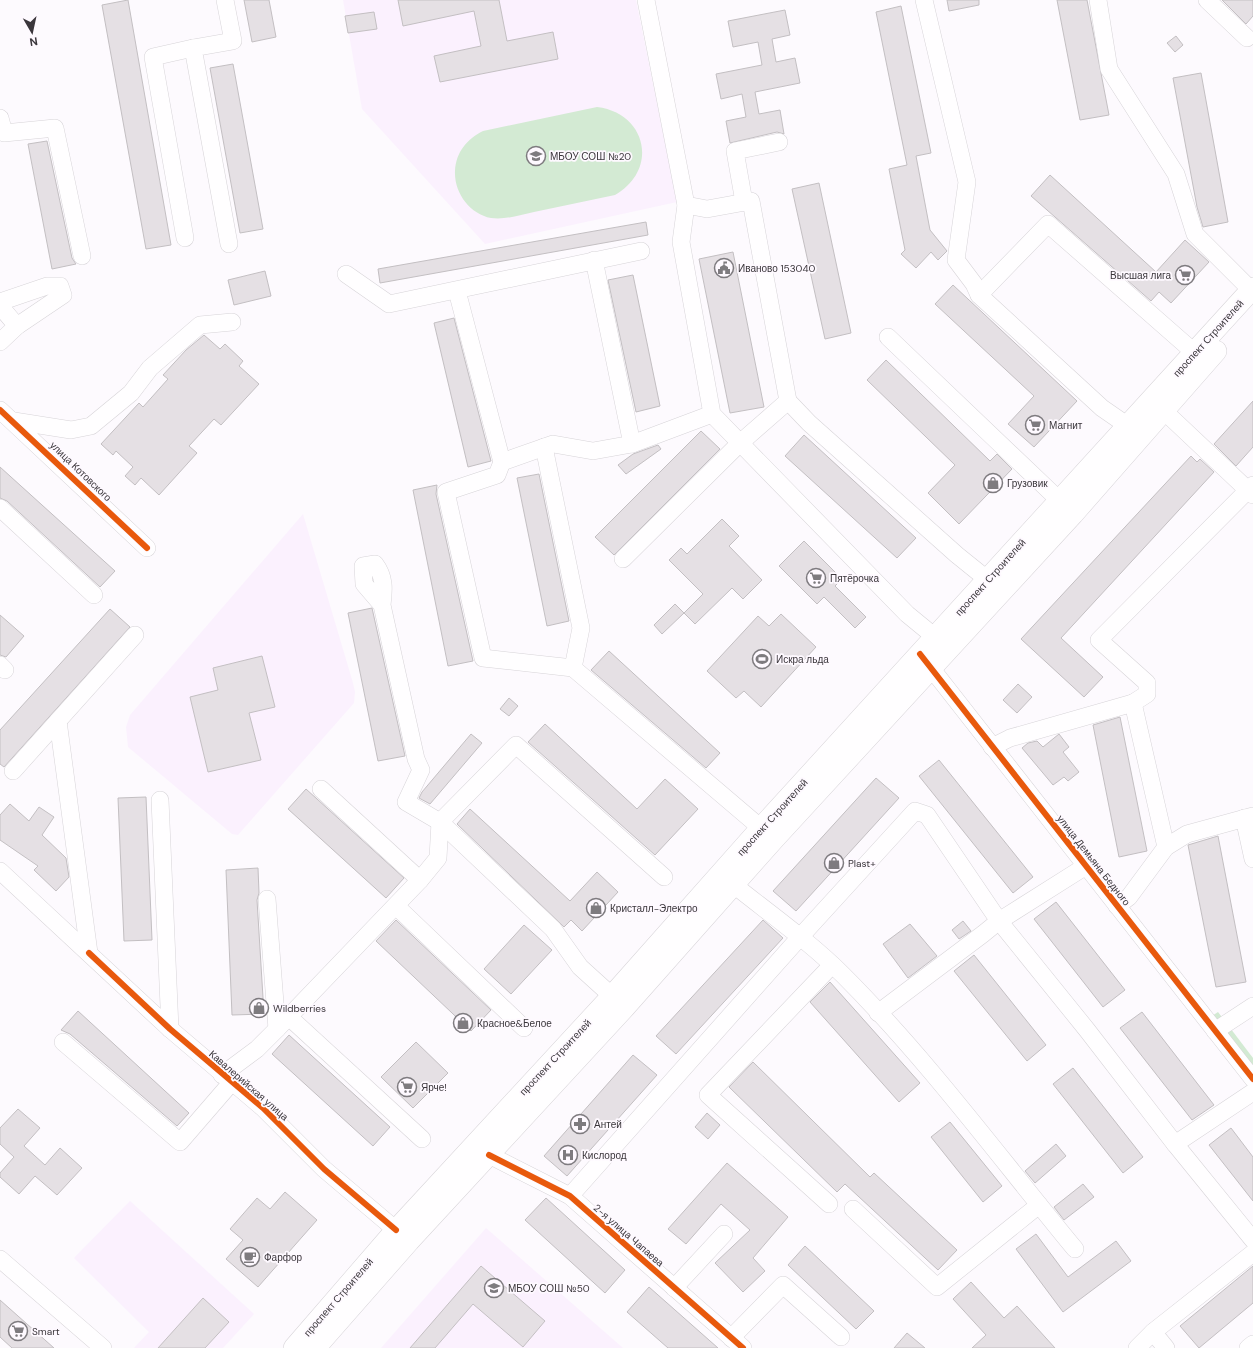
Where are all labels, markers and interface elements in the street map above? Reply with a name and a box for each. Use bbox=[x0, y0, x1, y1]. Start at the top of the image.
north arrow bbox=[12, 12, 52, 52]
text: N bbox=[29, 34, 39, 49]
school or university icon: МБОУ СОШ №20 bbox=[525, 145, 547, 167]
place label: МБОУ СОШ №20 bbox=[550, 150, 631, 163]
public building icon: Иваново 153040 bbox=[713, 257, 735, 279]
place label: Иваново 153040 bbox=[738, 262, 815, 275]
supermarket icon: Высшая лига bbox=[1174, 264, 1196, 286]
place label: Высшая лига bbox=[1110, 269, 1171, 282]
street label: проспект Строителей bbox=[1170, 297, 1246, 380]
supermarket icon: Магнит bbox=[1024, 414, 1046, 436]
place label: Магнит bbox=[1049, 419, 1083, 432]
street label: улица Котовского bbox=[47, 439, 114, 504]
shop icon: Грузовик bbox=[982, 472, 1004, 494]
place label: Грузовик bbox=[1007, 477, 1048, 490]
street label: проспект Строителей bbox=[952, 536, 1028, 619]
supermarket icon: Пятёрочка bbox=[805, 567, 827, 589]
place label: Пятёрочка bbox=[830, 572, 879, 585]
sports icon: Искра льда bbox=[751, 648, 773, 670]
place label: Искра льда bbox=[776, 653, 829, 666]
street label: проспект Строителей bbox=[734, 776, 810, 859]
street label: улица Демьяна Бедного bbox=[1054, 812, 1133, 909]
shop icon: Plast+ bbox=[823, 852, 845, 874]
place label: Plast+ bbox=[848, 857, 876, 870]
shop icon: Кристалл-Электро bbox=[585, 897, 607, 919]
place label: Кристалл-Электро bbox=[610, 902, 698, 915]
shop icon: Wildberries bbox=[248, 997, 270, 1019]
place label: Wildberries bbox=[273, 1002, 326, 1015]
shop icon: Красное&Белое bbox=[452, 1012, 474, 1034]
place label: Красное&Белое bbox=[477, 1017, 552, 1030]
street label: проспект Строителей bbox=[517, 1017, 594, 1098]
street label: Кавалерийская улица bbox=[206, 1047, 291, 1124]
supermarket icon: Ярче! bbox=[396, 1076, 418, 1098]
place label: Ярче! bbox=[421, 1081, 447, 1094]
pharmacy icon: Антей bbox=[569, 1113, 591, 1135]
place label: Антей bbox=[594, 1118, 622, 1131]
hospital icon: Кислород bbox=[557, 1144, 579, 1166]
place label: Кислород bbox=[582, 1149, 627, 1162]
street label: 2-я улица Чапаева bbox=[591, 1201, 667, 1270]
cafe icon: Фарфор bbox=[239, 1246, 261, 1268]
place label: Фарфор bbox=[264, 1251, 303, 1264]
street label: проспект Строителей bbox=[301, 1256, 376, 1339]
school or university icon: МБОУ СОШ №50 bbox=[483, 1277, 505, 1299]
place label: МБОУ СОШ №50 bbox=[508, 1282, 590, 1295]
supermarket icon: Smart bbox=[7, 1320, 29, 1342]
place label: Smart bbox=[32, 1325, 60, 1338]

